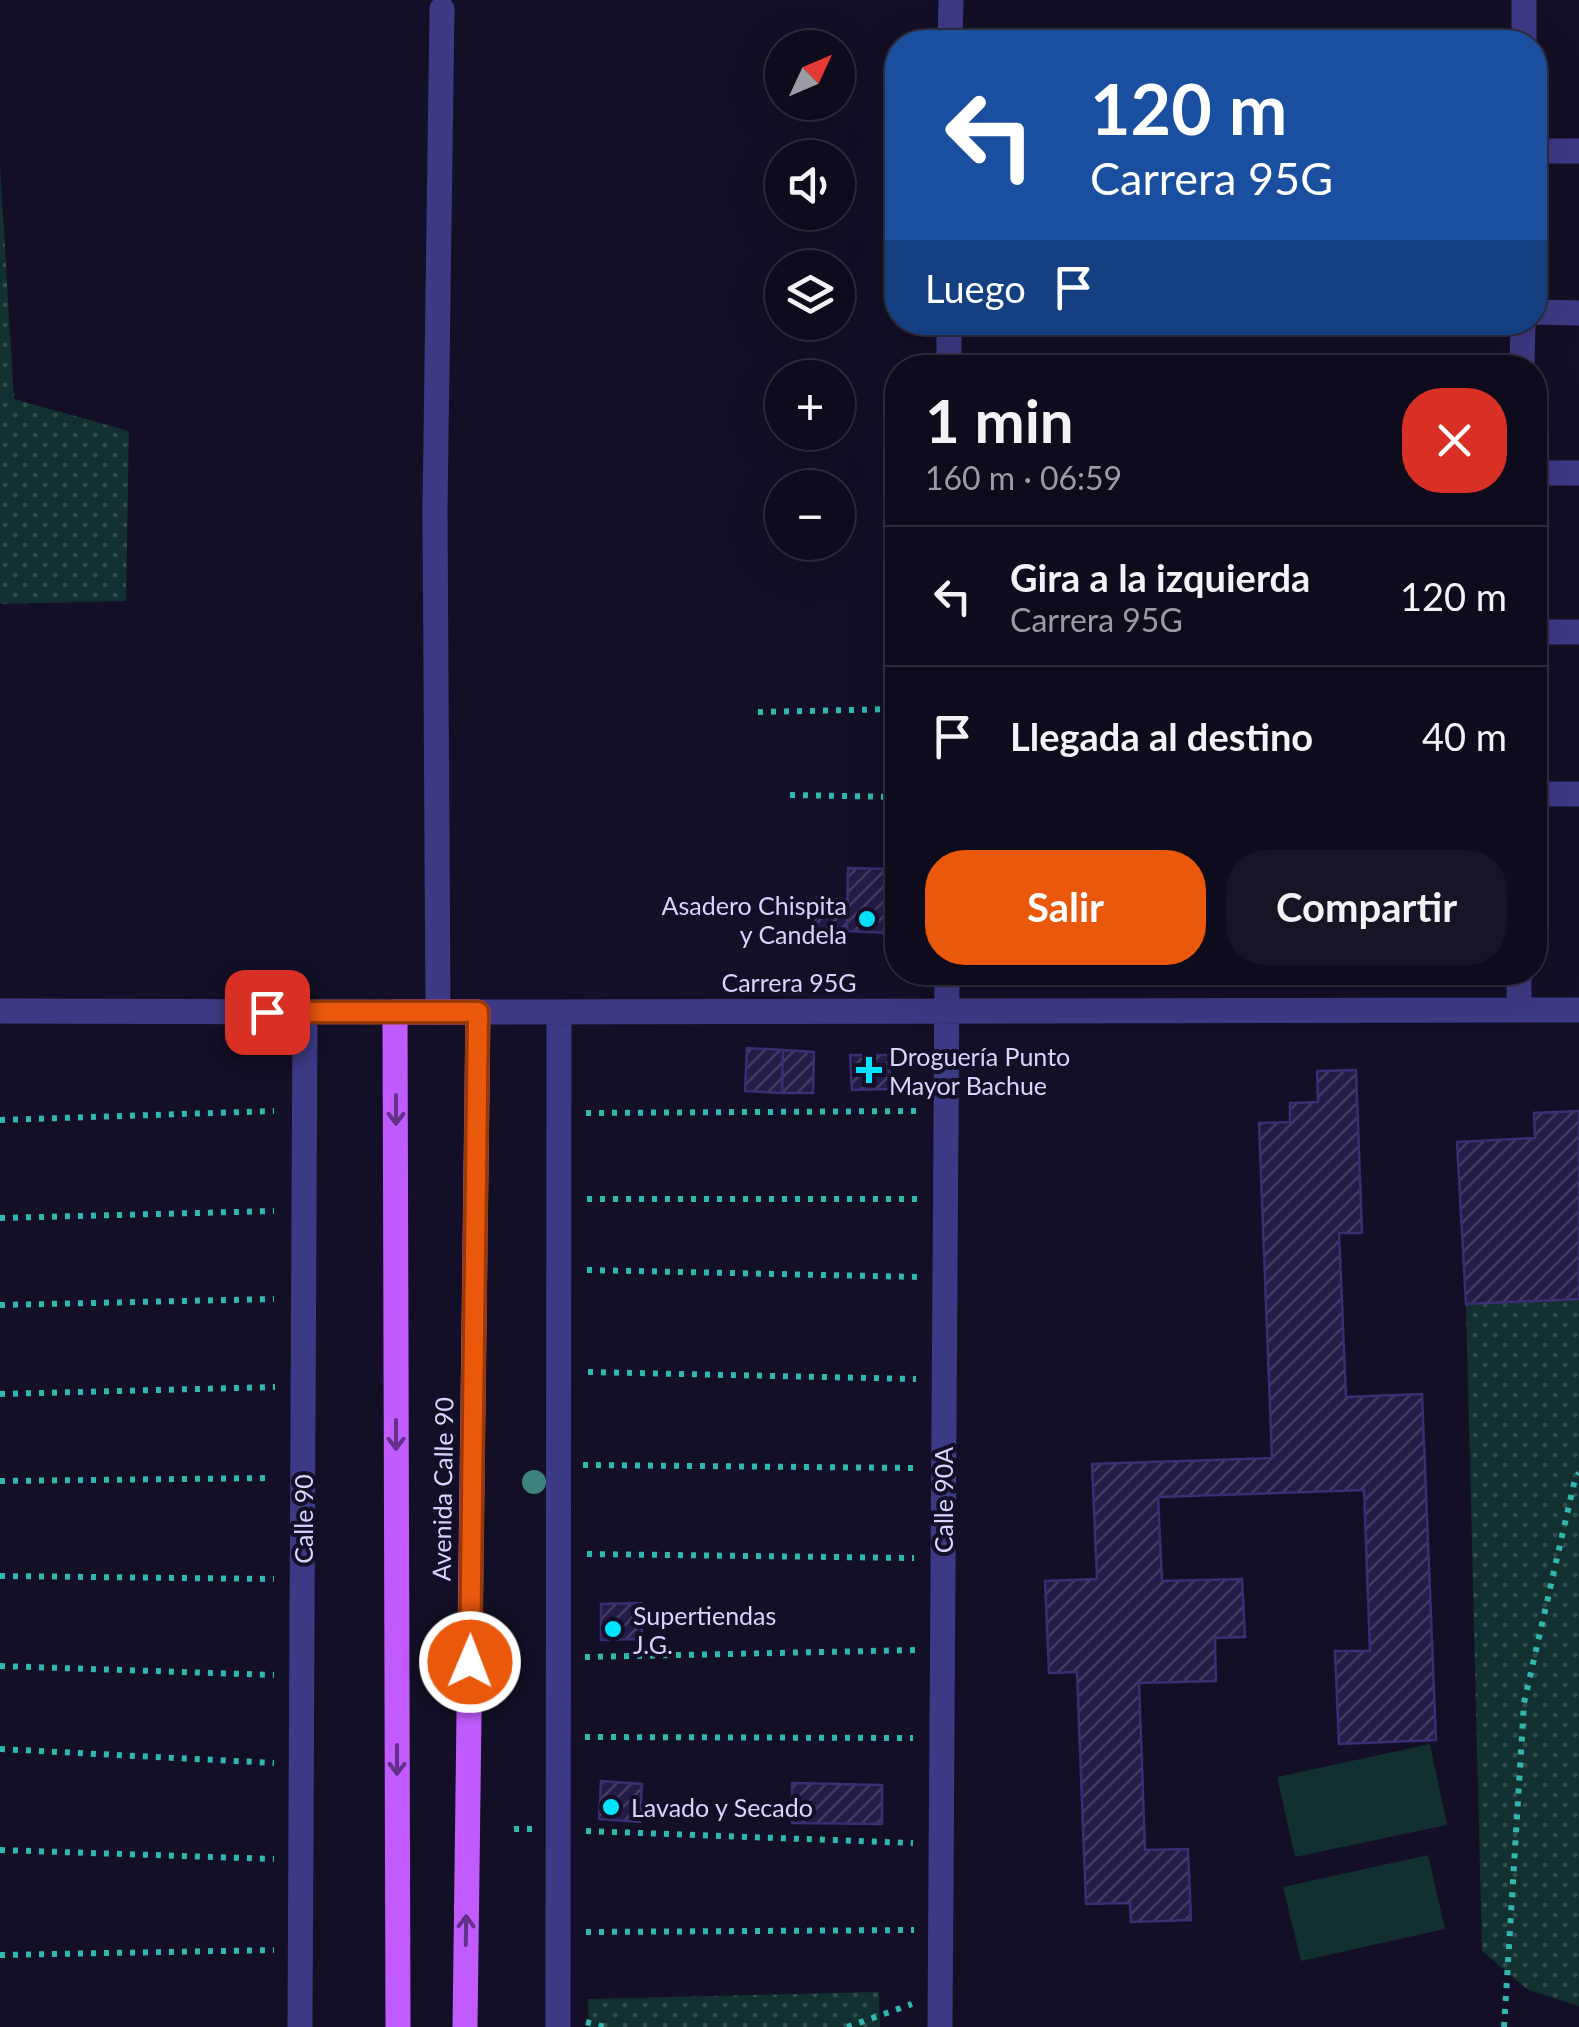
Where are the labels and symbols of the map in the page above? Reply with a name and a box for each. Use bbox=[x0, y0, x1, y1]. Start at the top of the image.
north arrow bbox=[765, 30, 855, 120]
place label: Asadero Chispita y Candela bbox=[662, 890, 847, 949]
marker: Asadero Chispita y Candela bbox=[856, 908, 878, 930]
street label: Carrera 95G bbox=[721, 967, 857, 997]
pin bbox=[225, 970, 310, 1055]
place label: Droguería Punto Mayor Bachue bbox=[889, 1041, 1070, 1100]
marker: Droguería Punto Mayor Bachue bbox=[858, 1059, 880, 1081]
one-way arrow bbox=[386, 1093, 405, 1125]
street label: Avenida Calle 90 bbox=[425, 1397, 459, 1581]
one-way arrow bbox=[386, 1418, 406, 1450]
street label: Calle 90A bbox=[928, 1447, 958, 1553]
street label: Calle 90 bbox=[288, 1474, 318, 1564]
place label: Supertiendas J.G. bbox=[633, 1600, 776, 1659]
position arrow bbox=[418, 1610, 522, 1714]
marker: Supertiendas J.G. bbox=[602, 1618, 624, 1640]
one-way arrow bbox=[388, 1742, 406, 1775]
place label: Lavado y Secado bbox=[631, 1792, 813, 1822]
marker: Lavado y Secado bbox=[600, 1796, 622, 1818]
one-way arrow bbox=[457, 1914, 476, 1946]

